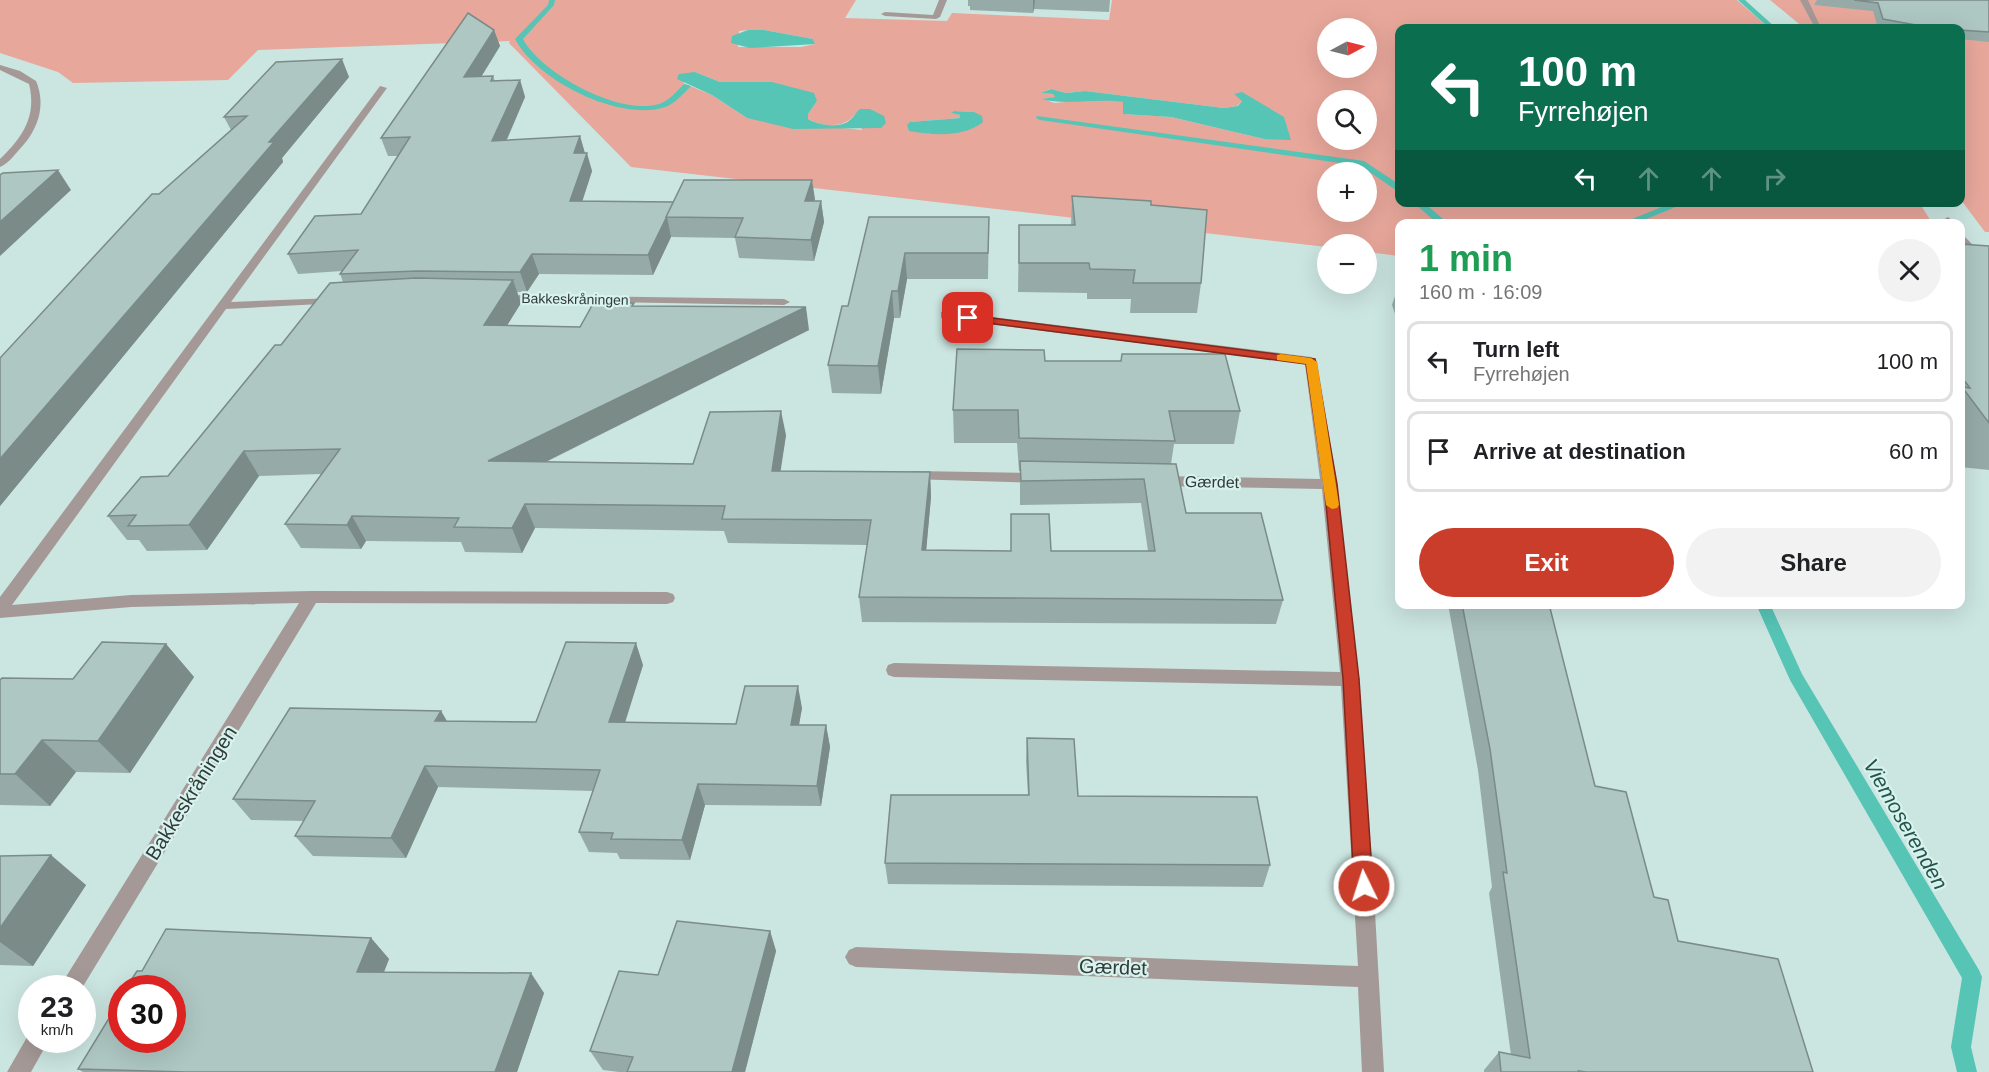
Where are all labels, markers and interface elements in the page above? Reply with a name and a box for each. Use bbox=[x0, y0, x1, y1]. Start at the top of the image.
north arrow bbox=[1317, 18, 1377, 78]
map controls bbox=[1317, 18, 1377, 294]
icon: left bbox=[1419, 48, 1497, 126]
text: 100 m bbox=[1518, 48, 1637, 95]
button: search bbox=[1317, 90, 1377, 150]
text: Fyrrehøjen bbox=[1518, 97, 1649, 127]
button: + bbox=[1317, 162, 1377, 222]
icon: left bbox=[1569, 162, 1602, 195]
icon: ahead bbox=[1632, 162, 1665, 195]
icon: ahead bbox=[1695, 162, 1728, 195]
icon: right bbox=[1758, 162, 1791, 195]
button: − bbox=[1317, 234, 1377, 294]
text: 1 min bbox=[1419, 238, 1513, 279]
button: close bbox=[1878, 239, 1941, 302]
text: 160 m · 16:09 bbox=[1419, 281, 1542, 303]
street label: Bakkeskråningen bbox=[521, 290, 629, 308]
pin bbox=[942, 292, 993, 343]
icon: arrive bbox=[951, 301, 984, 334]
text: Turn left bbox=[1473, 337, 1559, 362]
icon: left bbox=[1422, 345, 1455, 378]
text: 100 m bbox=[1877, 349, 1938, 374]
text: Fyrrehøjen bbox=[1473, 363, 1570, 385]
icon: arrive bbox=[1422, 435, 1455, 468]
text: Arrive at destination bbox=[1473, 439, 1686, 464]
text: 60 m bbox=[1889, 439, 1938, 464]
street label: Gærdet bbox=[1185, 473, 1240, 491]
button: Exit bbox=[1419, 528, 1674, 597]
button: Share bbox=[1686, 528, 1941, 597]
street label: Bakkeskråningen bbox=[141, 722, 241, 864]
water label: Viemoserenden bbox=[1859, 755, 1953, 893]
position arrow bbox=[1332, 854, 1396, 918]
street label: Gærdet bbox=[1079, 955, 1148, 979]
speed limit sign: 30 bbox=[108, 975, 186, 1053]
text: 23 bbox=[40, 990, 74, 1023]
text: km/h bbox=[41, 1021, 73, 1038]

